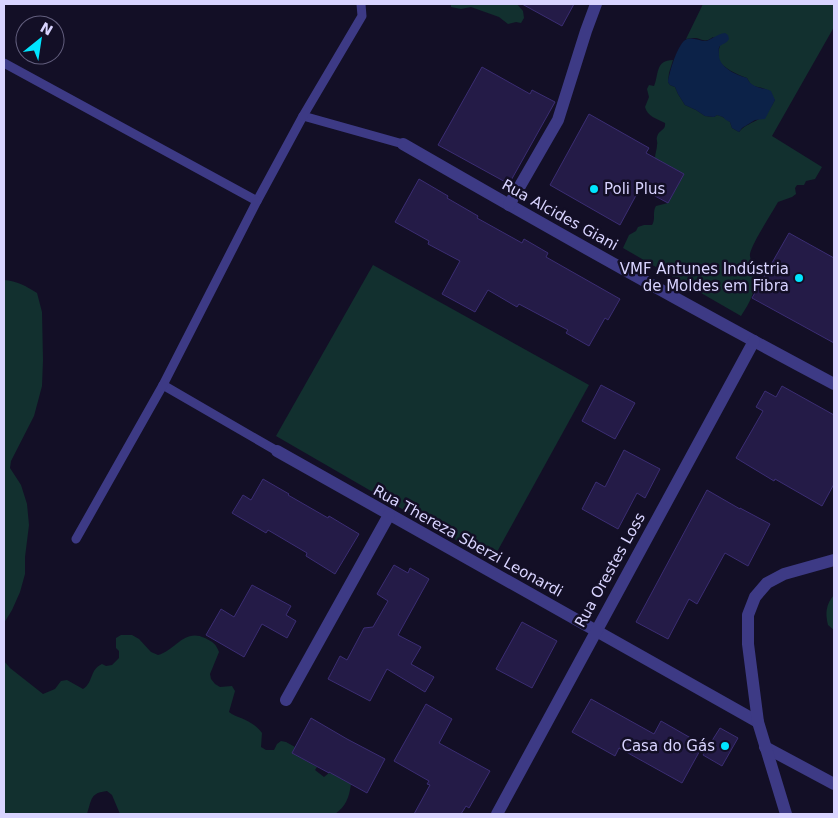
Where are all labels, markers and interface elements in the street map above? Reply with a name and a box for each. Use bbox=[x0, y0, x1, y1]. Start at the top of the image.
north arrow bbox=[15, 15, 65, 65]
text: N bbox=[37, 19, 56, 39]
street label: Rua Alcides Giani bbox=[499, 176, 621, 254]
place label: Poli Plus bbox=[604, 180, 666, 198]
marker: Poli Plus bbox=[588, 183, 600, 195]
place label: VMF Antunes Indústria de Moldes em Fibra bbox=[620, 260, 789, 295]
marker: VMF Antunes Indústria de Moldes em Fibra bbox=[793, 272, 805, 284]
street label: Rua Thereza Sberzi Leonardi bbox=[370, 481, 566, 601]
street label: Rua Orestes Loss bbox=[571, 509, 649, 631]
place label: Casa do Gás bbox=[621, 737, 715, 755]
marker: Casa do Gás bbox=[719, 740, 731, 752]

